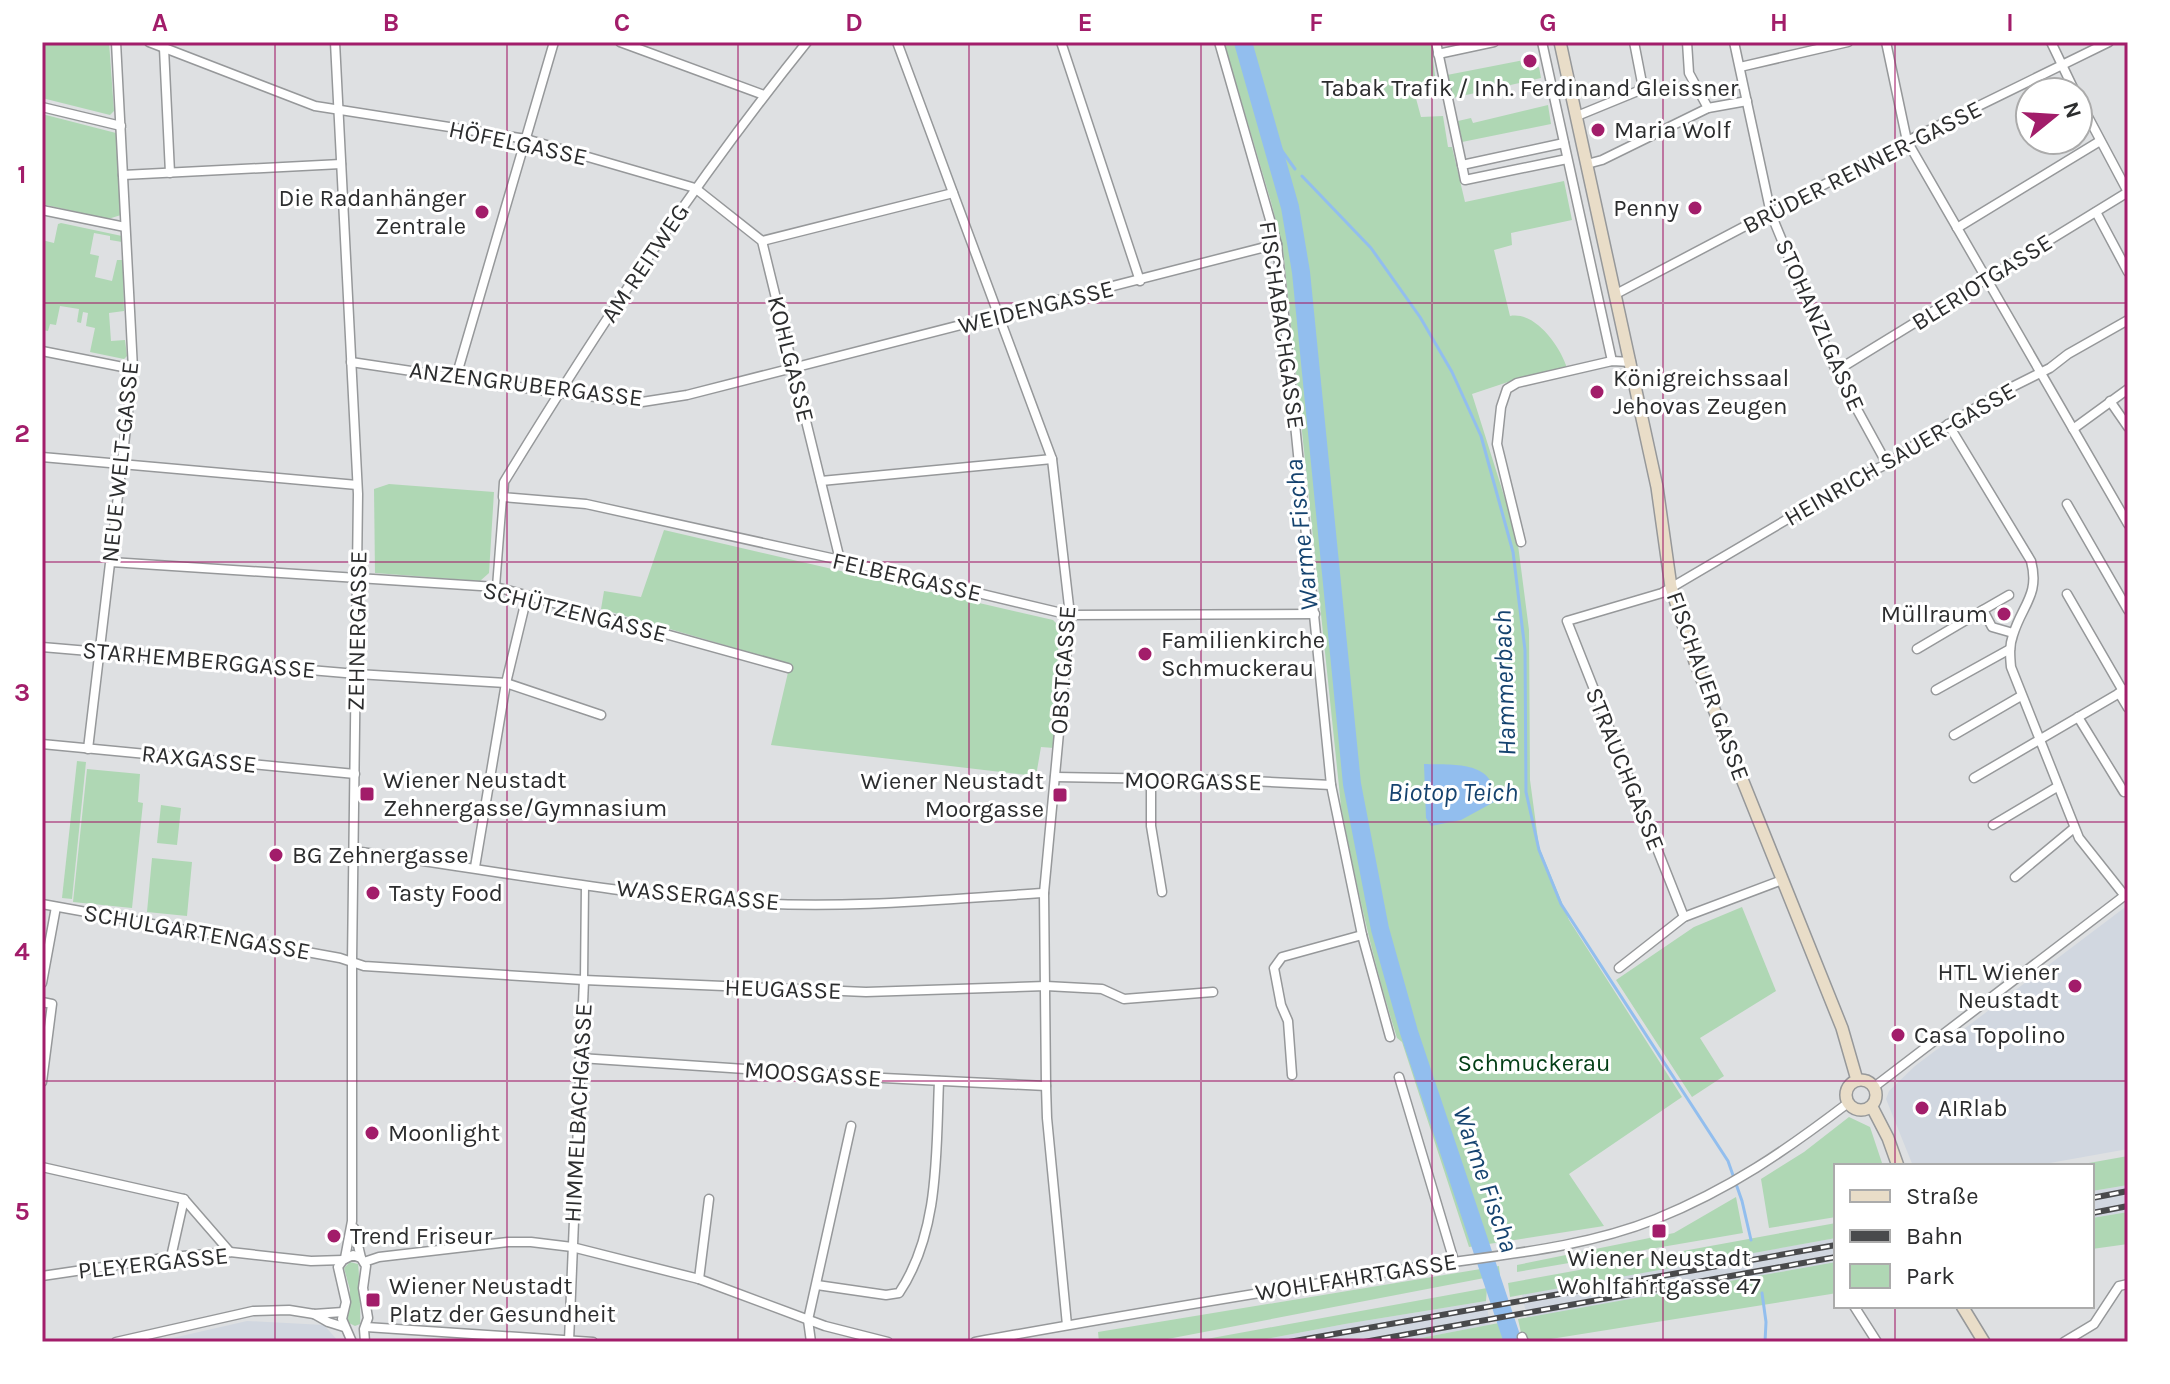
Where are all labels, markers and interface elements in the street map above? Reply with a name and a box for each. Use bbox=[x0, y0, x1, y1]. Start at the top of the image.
text: A bbox=[152, 7, 168, 38]
text: B bbox=[383, 7, 399, 38]
text: C bbox=[614, 7, 630, 38]
text: D bbox=[845, 7, 863, 38]
text: E bbox=[1077, 7, 1093, 38]
text: F bbox=[1309, 7, 1323, 38]
text: G bbox=[1539, 7, 1557, 38]
text: H bbox=[1770, 7, 1788, 38]
text: I bbox=[2006, 7, 2014, 38]
marker: Tabak Trafik / Inh. Ferdinand Gleissner bbox=[1521, 52, 1539, 70]
place label: Tabak Trafik / Inh. Ferdinand Gleissner bbox=[1321, 74, 1739, 102]
north arrow bbox=[2014, 76, 2094, 156]
street label: BRÜDER RENNER-GASSE bbox=[1738, 95, 1986, 239]
text: N bbox=[2057, 99, 2087, 122]
street label: HÖFELGASSE bbox=[446, 115, 590, 171]
place label: Maria Wolf bbox=[1614, 116, 1732, 144]
marker: Maria Wolf bbox=[1589, 121, 1607, 139]
text: 1 bbox=[17, 159, 27, 190]
place label: Die Radanhänger Zentrale bbox=[278, 184, 466, 240]
place label: Penny bbox=[1613, 194, 1679, 222]
street label: AM REITWEG bbox=[595, 198, 695, 328]
marker: Penny bbox=[1686, 199, 1704, 217]
marker: Die Radanhänger Zentrale bbox=[473, 203, 491, 221]
street label: FISCHABACHGASSE bbox=[1254, 219, 1310, 431]
street label: BLERIOTGASSE bbox=[1907, 228, 2057, 336]
street label: STOHANZLGASSE bbox=[1769, 235, 1871, 415]
street label: WEIDENGASSE bbox=[955, 274, 1117, 340]
street label: KOHLGASSE bbox=[762, 293, 820, 425]
street label: ANZENGRUBERGASSE bbox=[408, 356, 644, 412]
street label: NEUE WELT-GASSE bbox=[96, 360, 144, 564]
place label: Königreichssaal Jehovas Zeugen bbox=[1613, 364, 1789, 420]
street label: HEINRICH SAUER-GASSE bbox=[1779, 376, 2021, 532]
marker: Königreichssaal Jehovas Zeugen bbox=[1588, 383, 1606, 401]
text: 2 bbox=[14, 418, 30, 449]
water label: Warme Fischa bbox=[1278, 457, 1325, 612]
street label: FELBERGASSE bbox=[830, 546, 984, 608]
street label: ZEHNERGASSE bbox=[342, 551, 372, 711]
street label: SCHÜTZENGASSE bbox=[480, 576, 670, 648]
street label: FISCHAUER GASSE bbox=[1661, 587, 1755, 785]
place label: Müllraum bbox=[1881, 600, 1988, 628]
street label: OBSTGASSE bbox=[1045, 605, 1081, 735]
marker: Müllraum bbox=[1995, 605, 2013, 623]
water label: Hammerbach bbox=[1486, 609, 1523, 757]
place label: Familienkirche Schmuckerau bbox=[1161, 626, 1325, 682]
street label: STARHEMBERGGASSE bbox=[81, 636, 317, 684]
marker: Familienkirche Schmuckerau bbox=[1136, 645, 1154, 663]
text: 3 bbox=[14, 677, 30, 708]
street label: STRAUCHGASSE bbox=[1580, 683, 1670, 855]
street label: RAXGASSE bbox=[140, 739, 258, 779]
place label: Wiener Neustadt Zehnergasse/Gymnasium bbox=[383, 766, 667, 822]
street label: MOORGASSE bbox=[1124, 766, 1262, 796]
place label: Wiener Neustadt Moorgasse bbox=[861, 767, 1044, 823]
water label: Biotop Teich bbox=[1388, 777, 1518, 808]
marker: Wiener Neustadt Zehnergasse/Gymnasium bbox=[358, 785, 376, 803]
marker: Wiener Neustadt Moorgasse bbox=[1051, 786, 1069, 804]
place label: BG Zehnergasse bbox=[292, 841, 469, 869]
marker: BG Zehnergasse bbox=[267, 846, 285, 864]
street label: WASSERGASSE bbox=[615, 874, 781, 916]
place label: Tasty Food bbox=[389, 879, 503, 907]
marker: Tasty Food bbox=[364, 884, 382, 902]
street label: SCHULGARTENGASSE bbox=[81, 898, 313, 966]
text: 4 bbox=[14, 936, 30, 967]
place label: HTL Wiener Neustadt bbox=[1938, 958, 2059, 1014]
street label: HEUGASSE bbox=[724, 973, 842, 1005]
marker: HTL Wiener Neustadt bbox=[2066, 977, 2084, 995]
street label: HIMMELBACHGASSE bbox=[558, 1003, 598, 1223]
place label: Casa Topolino bbox=[1914, 1021, 2065, 1049]
marker: Casa Topolino bbox=[1889, 1026, 1907, 1044]
park label: Schmuckerau bbox=[1457, 1049, 1611, 1077]
street label: MOOSGASSE bbox=[743, 1055, 883, 1093]
place label: AIRlab bbox=[1938, 1094, 2007, 1122]
marker: AIRlab bbox=[1913, 1099, 1931, 1117]
water label: Warme Fischa bbox=[1446, 1102, 1525, 1256]
place label: Moonlight bbox=[388, 1119, 500, 1147]
marker: Moonlight bbox=[363, 1124, 381, 1142]
legend bbox=[1834, 1164, 2094, 1308]
text: Straße bbox=[1906, 1182, 1978, 1210]
text: 5 bbox=[14, 1196, 30, 1227]
place label: Trend Friseur bbox=[350, 1222, 493, 1250]
marker: Wiener Neustadt Wohlfahrtgasse 47 bbox=[1650, 1222, 1668, 1240]
text: Bahn bbox=[1906, 1222, 1963, 1250]
marker: Trend Friseur bbox=[325, 1227, 343, 1245]
street label: PLEYERGASSE bbox=[76, 1241, 230, 1285]
place label: Wiener Neustadt Wohlfahrtgasse 47 bbox=[1557, 1244, 1761, 1300]
street label: WOHLFAHRTGASSE bbox=[1253, 1247, 1459, 1307]
text: Park bbox=[1906, 1262, 1955, 1290]
place label: Wiener Neustadt Platz der Gesundheit bbox=[389, 1272, 616, 1328]
marker: Wiener Neustadt Platz der Gesundheit bbox=[364, 1291, 382, 1309]

